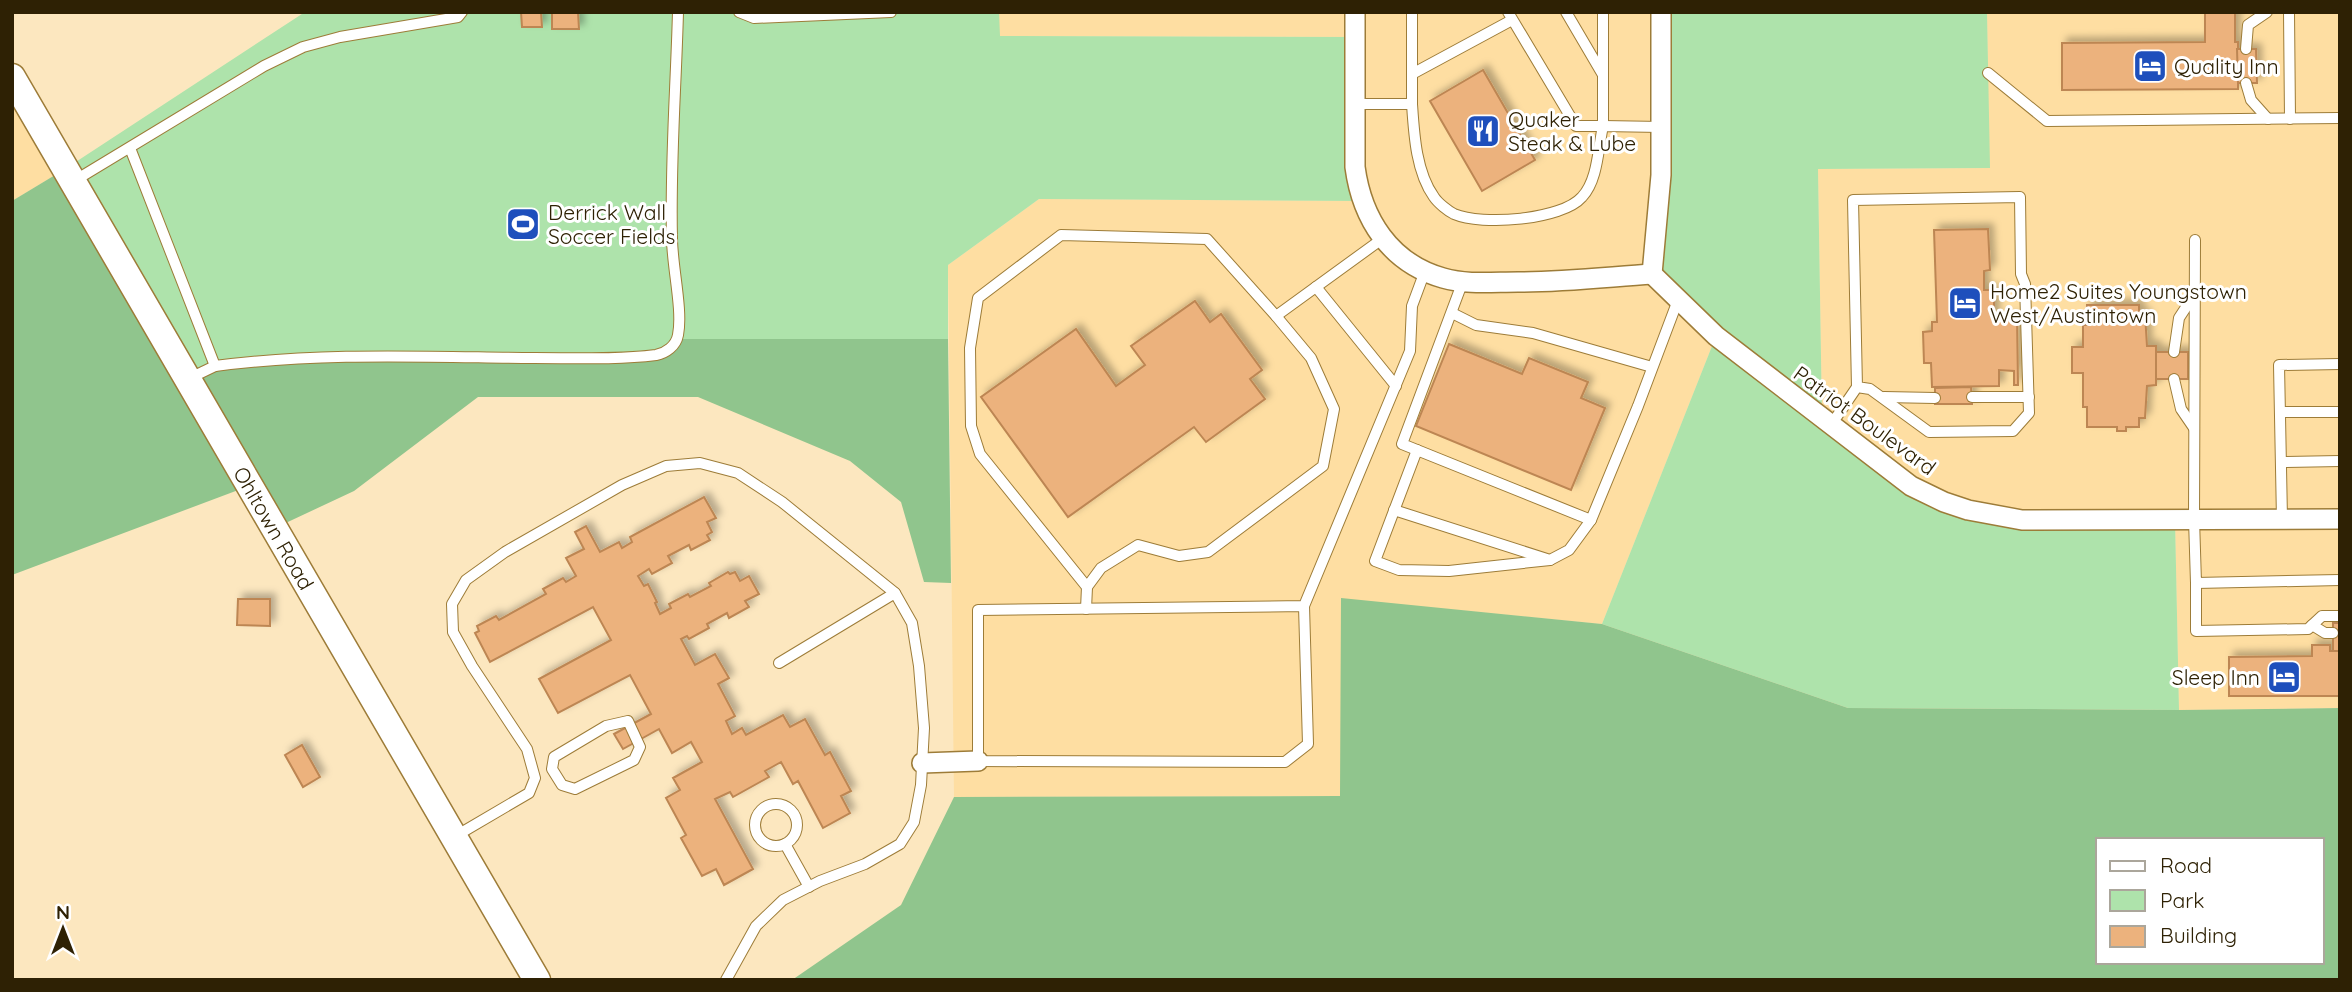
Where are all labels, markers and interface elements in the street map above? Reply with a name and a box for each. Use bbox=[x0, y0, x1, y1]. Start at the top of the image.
hotel icon: Quality Inn bbox=[2131, 47, 2169, 85]
place label: Quality Inn bbox=[2174, 53, 2279, 79]
place label: Quaker Steak & Lube bbox=[1508, 106, 1636, 156]
restaurant icon: Quaker Steak & Lube bbox=[1464, 112, 1502, 150]
place label: Derrick Wall Soccer Fields bbox=[548, 199, 675, 249]
sports icon: Derrick Wall Soccer Fields bbox=[504, 205, 542, 243]
place label: Home2 Suites Youngstown West/Austintown bbox=[1990, 278, 2247, 328]
hotel icon: Home2 Suites Youngstown West/Austintown bbox=[1946, 284, 1984, 322]
street label: Patriot Boulevard bbox=[1789, 360, 1941, 480]
street label: Ohltown Road bbox=[228, 462, 320, 594]
hotel icon: Sleep Inn bbox=[2265, 658, 2303, 696]
place label: Sleep Inn bbox=[2172, 664, 2260, 690]
legend bbox=[2096, 838, 2324, 964]
text: Road bbox=[2160, 852, 2212, 878]
text: Park bbox=[2160, 887, 2204, 913]
north arrow bbox=[28, 894, 98, 964]
text: N bbox=[56, 900, 70, 924]
text: Building bbox=[2160, 922, 2237, 948]

